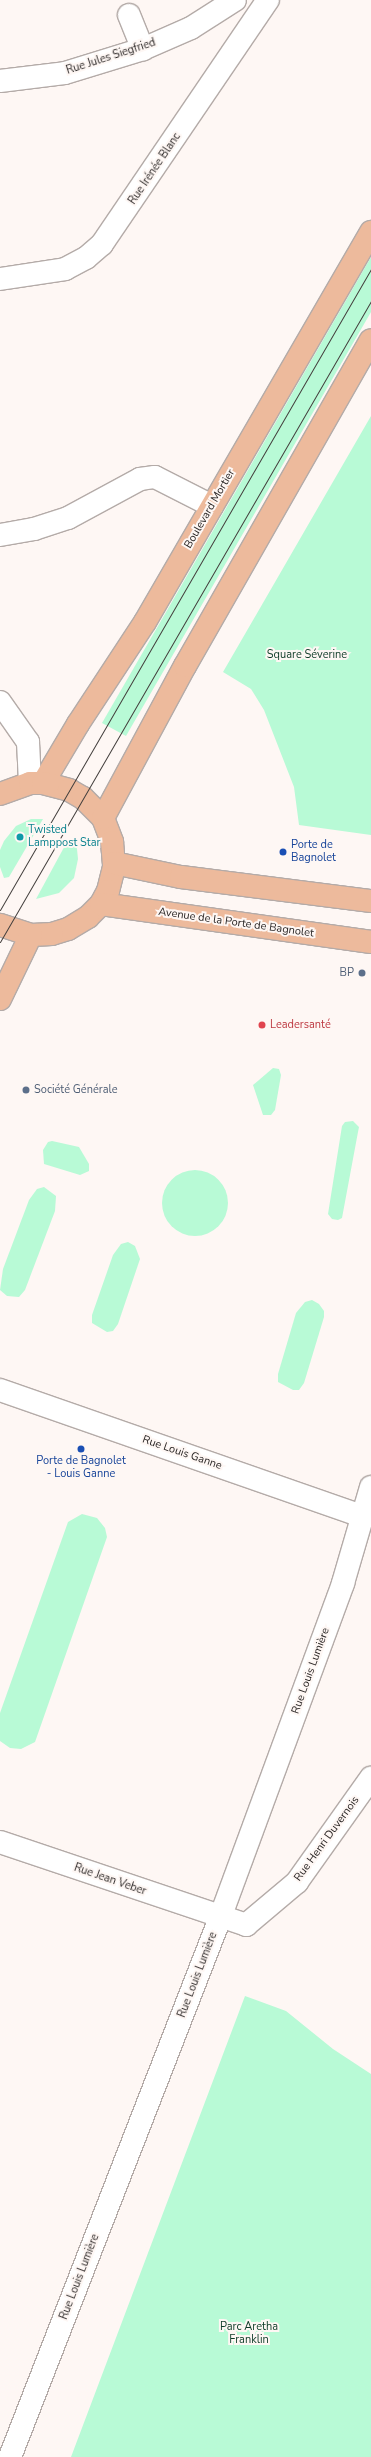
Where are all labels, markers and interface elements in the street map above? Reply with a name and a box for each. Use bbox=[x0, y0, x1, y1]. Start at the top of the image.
street label: Rue Jules Siegfried bbox=[65, 36, 157, 78]
street label: Rue Irénée Blanc bbox=[126, 131, 184, 207]
street label: Boulevard Mortier bbox=[182, 467, 238, 551]
park label: Square Séverine bbox=[267, 648, 347, 662]
place label: Twisted Lamppost Star bbox=[28, 824, 100, 850]
marker: Twisted Lamppost Star bbox=[15, 832, 25, 842]
place label: Porte de Bagnolet bbox=[291, 839, 336, 865]
marker: Porte de Bagnolet bbox=[278, 847, 288, 857]
street label: Avenue de la Porte de Bagnolet bbox=[157, 906, 315, 940]
place label: BP bbox=[340, 966, 354, 980]
marker: BP bbox=[357, 968, 367, 978]
place label: Leadersanté bbox=[270, 1018, 331, 1032]
marker: Leadersanté bbox=[257, 1020, 267, 1030]
place label: Société Générale bbox=[34, 1083, 118, 1097]
marker: Société Générale bbox=[21, 1085, 31, 1095]
street label: Rue Louis Ganne bbox=[140, 1433, 224, 1473]
marker: Porte de Bagnolet - Louis Ganne bbox=[76, 1444, 86, 1454]
place label: Porte de Bagnolet - Louis Ganne bbox=[36, 1455, 126, 1481]
street label: Rue Louis Lumière bbox=[289, 1626, 333, 1716]
street label: Rue Henri Duvernois bbox=[292, 1794, 362, 1884]
street label: Rue Jean Veber bbox=[72, 1861, 148, 1899]
street label: Rue Louis Lumière bbox=[176, 1930, 220, 2020]
street label: Rue Louis Lumière bbox=[58, 2232, 102, 2322]
park label: Parc Aretha Franklin bbox=[220, 2321, 278, 2347]

